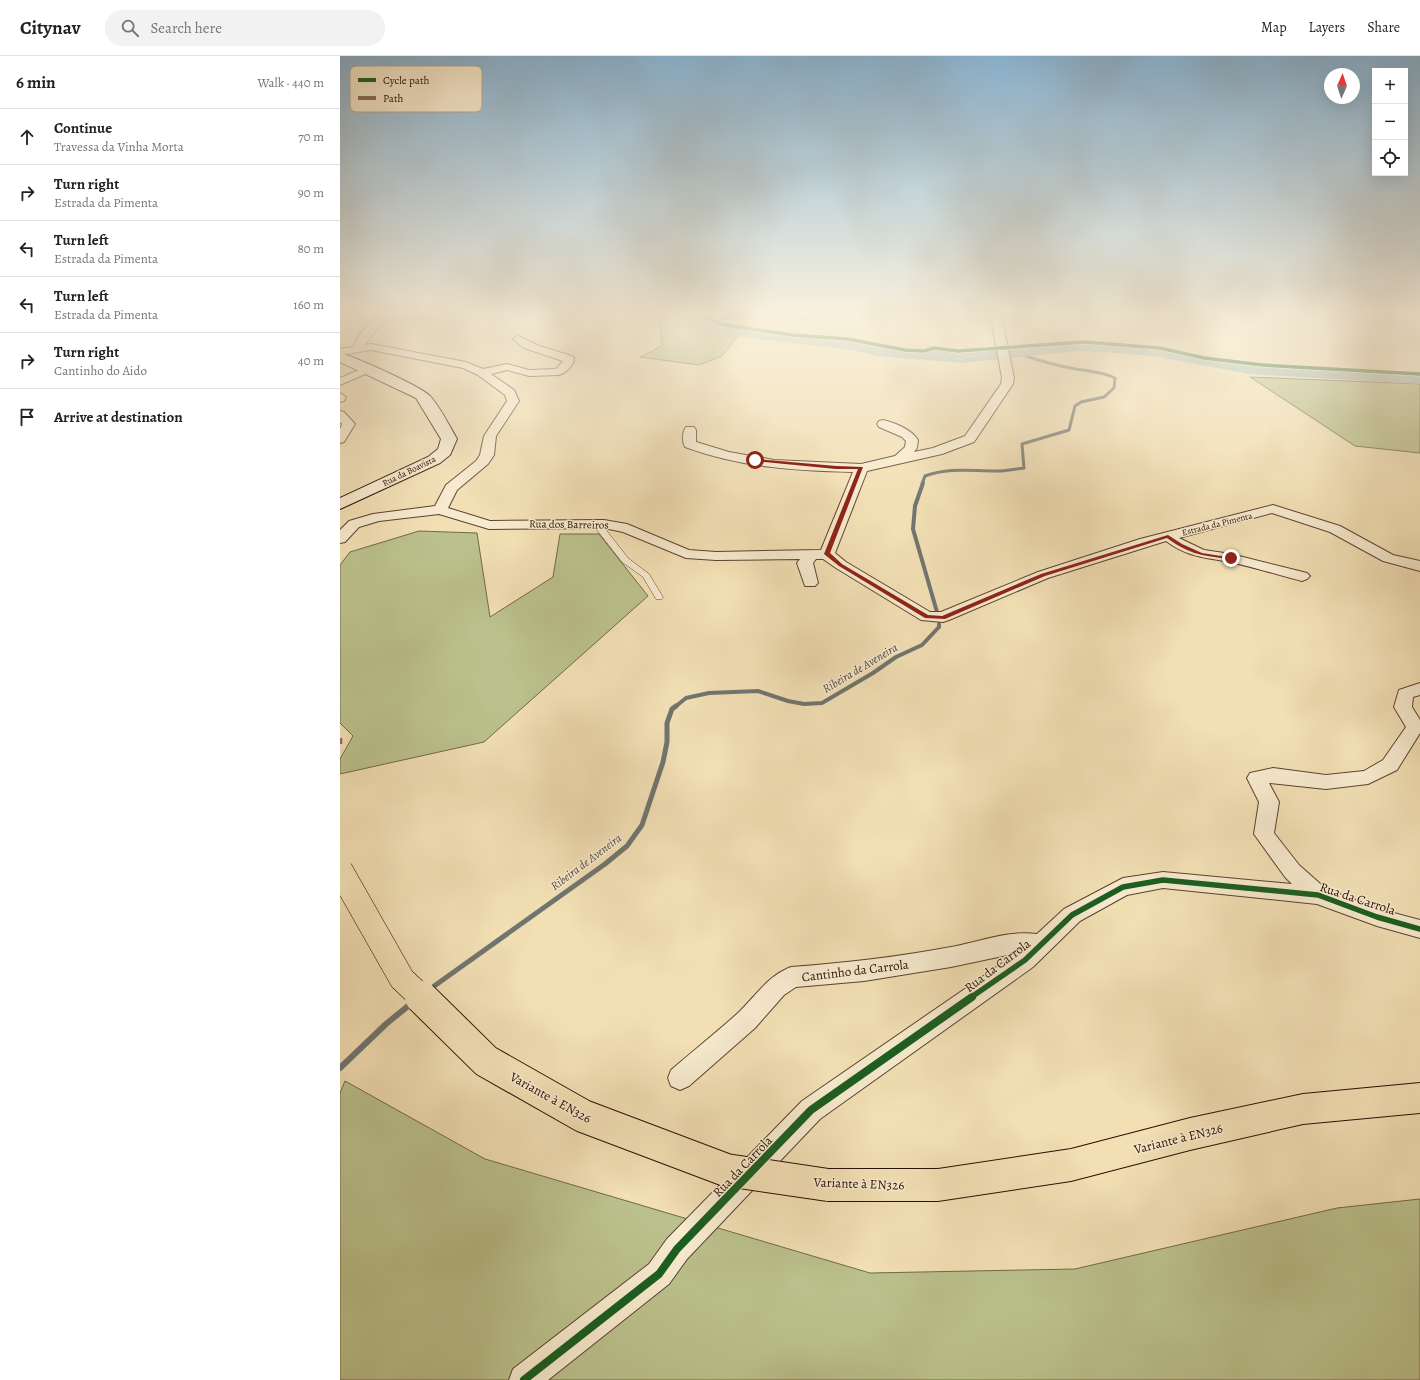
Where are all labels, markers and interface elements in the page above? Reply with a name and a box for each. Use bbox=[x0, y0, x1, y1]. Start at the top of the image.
search box bbox=[105, 10, 385, 46]
text: Citynav bbox=[20, 15, 81, 41]
icon: search bbox=[119, 17, 141, 39]
text: Search here bbox=[151, 18, 222, 38]
text: Map bbox=[1261, 18, 1287, 37]
text: Layers bbox=[1309, 18, 1345, 37]
text: Share bbox=[1367, 18, 1400, 37]
legend bbox=[350, 66, 482, 112]
north arrow bbox=[1324, 68, 1360, 104]
map controls bbox=[1372, 68, 1408, 176]
button: + bbox=[1372, 68, 1408, 104]
text: 6 min bbox=[16, 71, 56, 94]
text: Cycle path bbox=[383, 73, 430, 88]
text: Walk · 440 m bbox=[257, 74, 324, 91]
text: Path bbox=[383, 91, 404, 106]
button: − bbox=[1372, 104, 1408, 140]
text: Continue bbox=[54, 118, 112, 138]
icon: ahead bbox=[16, 126, 38, 148]
text: 70 m bbox=[298, 128, 324, 145]
text: Travessa da Vinha Morta bbox=[54, 138, 184, 155]
button: locate bbox=[1372, 140, 1408, 176]
text: Turn right bbox=[54, 174, 119, 194]
icon: right bbox=[16, 182, 38, 204]
text: 90 m bbox=[298, 184, 324, 201]
text: Estrada da Pimenta bbox=[54, 194, 158, 211]
text: Turn left bbox=[54, 230, 109, 250]
icon: left bbox=[16, 238, 38, 260]
text: 80 m bbox=[297, 240, 324, 257]
text: Estrada da Pimenta bbox=[54, 250, 158, 267]
text: Turn left bbox=[54, 286, 109, 306]
icon: left bbox=[16, 294, 38, 316]
text: 160 m bbox=[293, 296, 324, 313]
text: Estrada da Pimenta bbox=[54, 306, 158, 323]
text: Turn right bbox=[54, 342, 119, 362]
icon: right bbox=[16, 350, 38, 372]
text: 40 m bbox=[298, 352, 324, 369]
text: Cantinho do Aido bbox=[54, 362, 147, 379]
icon: arrive bbox=[16, 406, 38, 428]
text: Arrive at destination bbox=[54, 407, 183, 427]
route start bbox=[746, 451, 764, 469]
street label: Rua da Boavista bbox=[380, 453, 438, 489]
street label: Estrada da Pimenta bbox=[1181, 509, 1254, 539]
street label: Rua dos Barreiros bbox=[529, 516, 609, 533]
route end bbox=[1222, 549, 1240, 567]
water label: Ribeira de Aveneira bbox=[819, 639, 901, 697]
water label: Ribeira de Aveneira bbox=[547, 830, 625, 894]
street label: Rua da Carrola bbox=[1318, 878, 1398, 919]
street label: Rua da Carrola bbox=[961, 935, 1034, 996]
street label: Cantinho da Carrola bbox=[801, 955, 910, 985]
street label: Variante à EN326 bbox=[506, 1068, 595, 1127]
street label: Variante à EN326 bbox=[1131, 1119, 1224, 1158]
street label: Rua da Carrola bbox=[709, 1132, 776, 1201]
street label: Variante à EN326 bbox=[812, 1173, 905, 1194]

